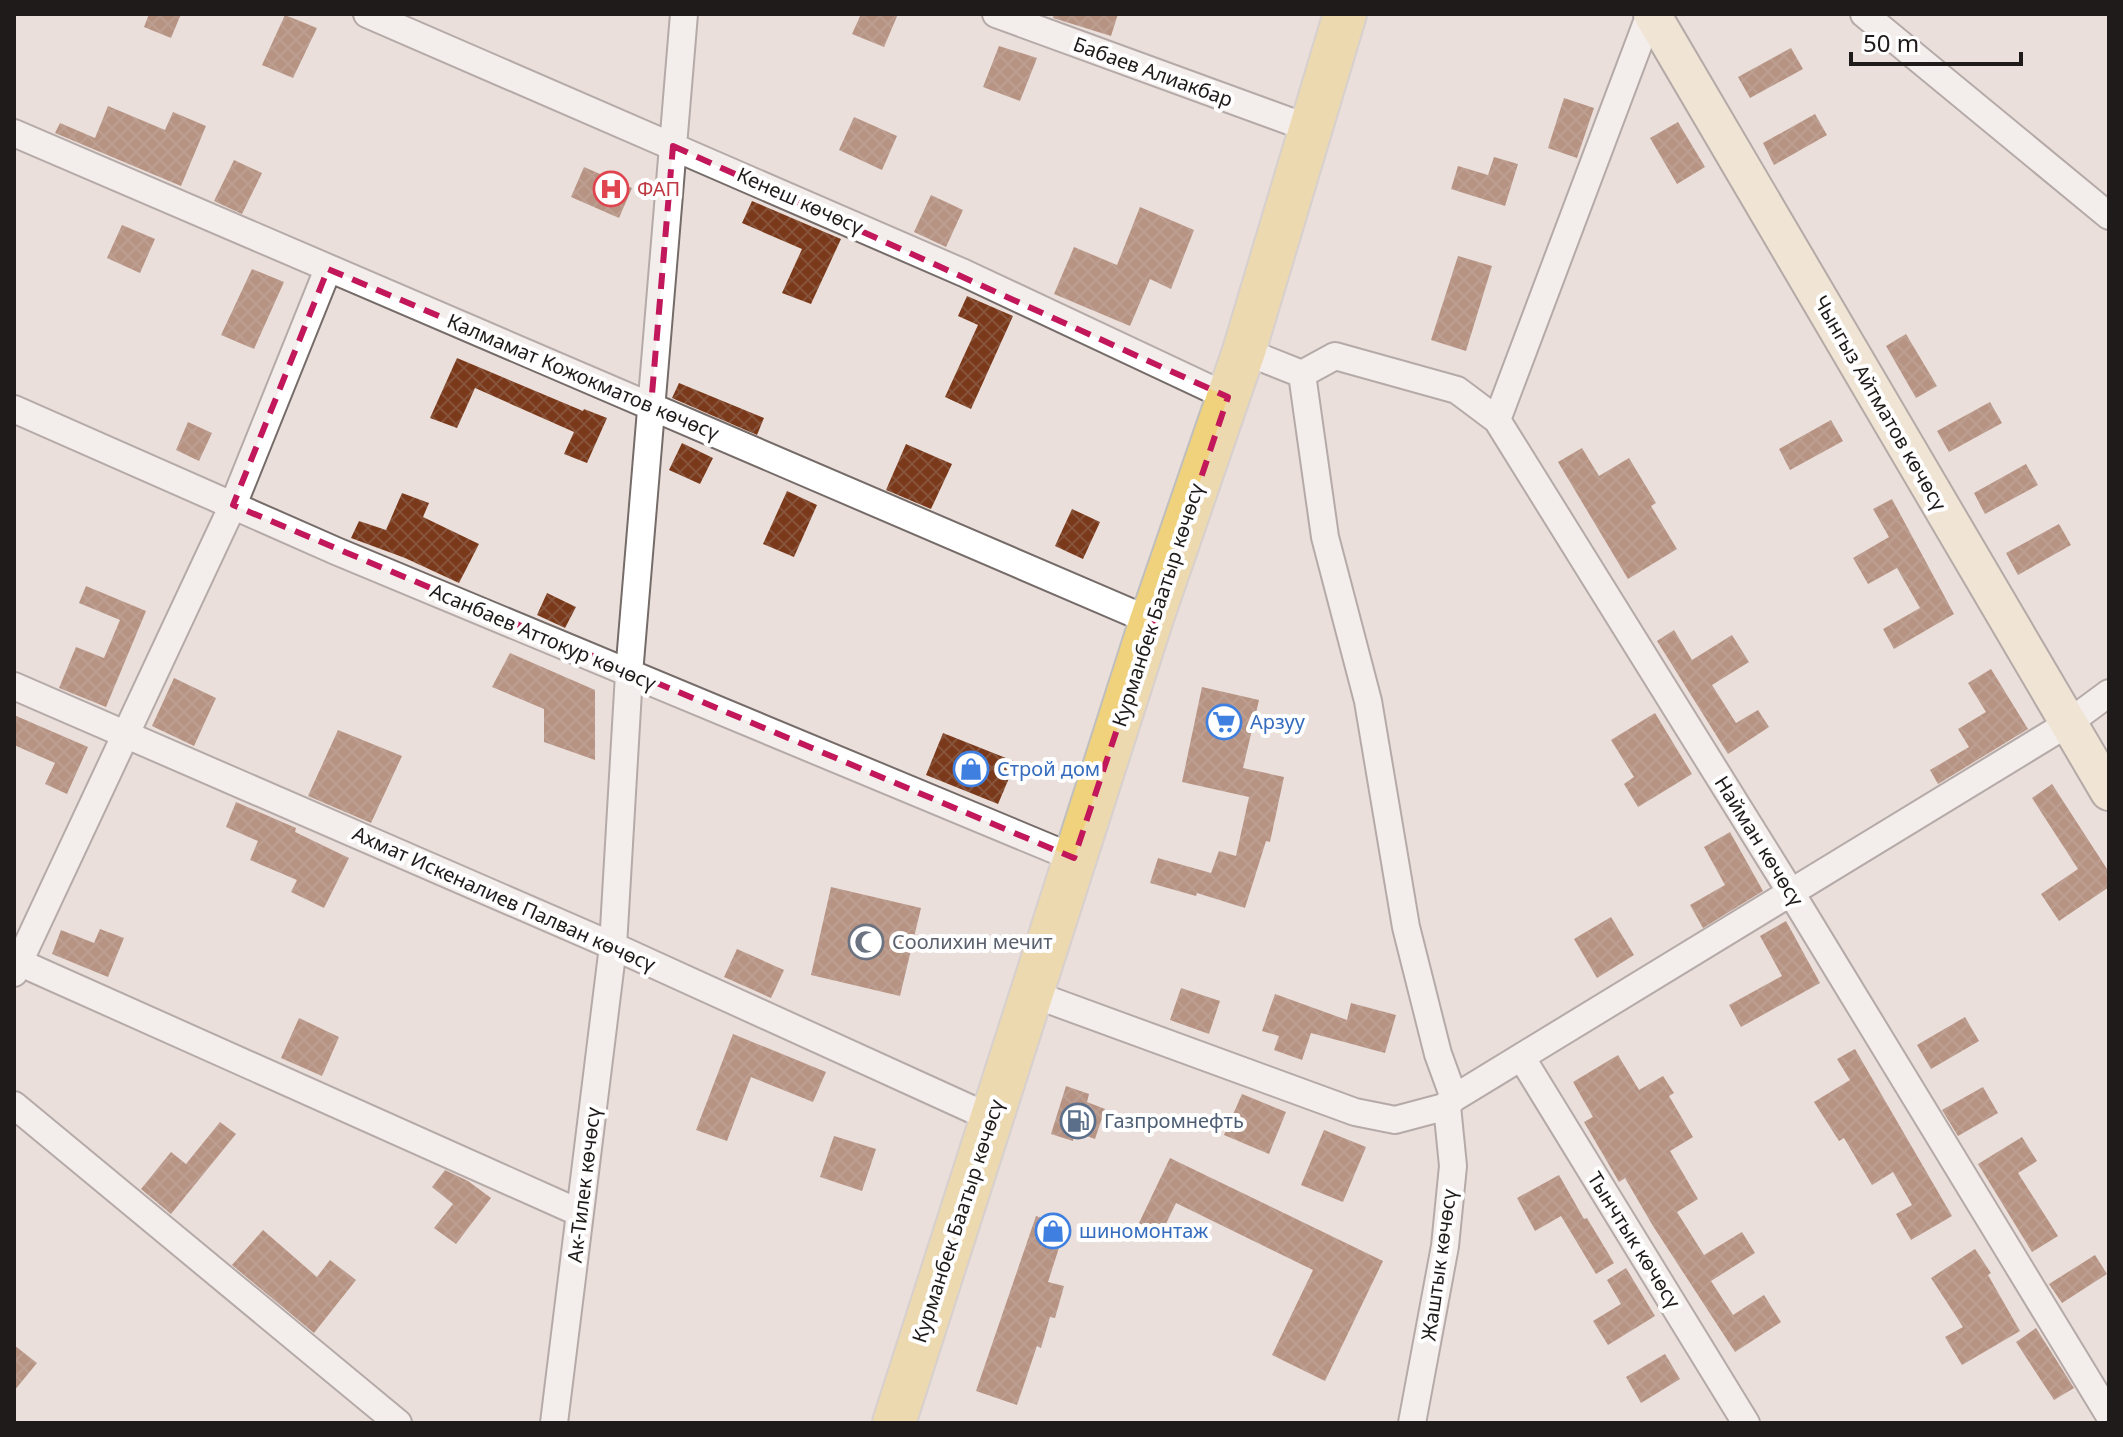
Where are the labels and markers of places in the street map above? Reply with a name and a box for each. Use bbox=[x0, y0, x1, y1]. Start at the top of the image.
hospital icon: ФАП bbox=[592, 170, 630, 208]
place label: ФАП bbox=[637, 175, 680, 202]
supermarket icon: Арзуу bbox=[1205, 703, 1243, 741]
place label: Арзуу bbox=[1250, 708, 1306, 735]
shop icon: Строй дом bbox=[952, 750, 990, 788]
place label: Строй дом bbox=[997, 755, 1100, 782]
mosque icon: Соолихин мечит bbox=[847, 923, 885, 961]
place label: Соолихин мечит bbox=[892, 928, 1053, 955]
fuel station icon: Газпромнефть bbox=[1059, 1102, 1097, 1140]
place label: Газпромнефть bbox=[1104, 1107, 1244, 1134]
shop icon: шиномонтаж bbox=[1034, 1212, 1072, 1250]
place label: шиномонтаж bbox=[1079, 1217, 1209, 1244]

